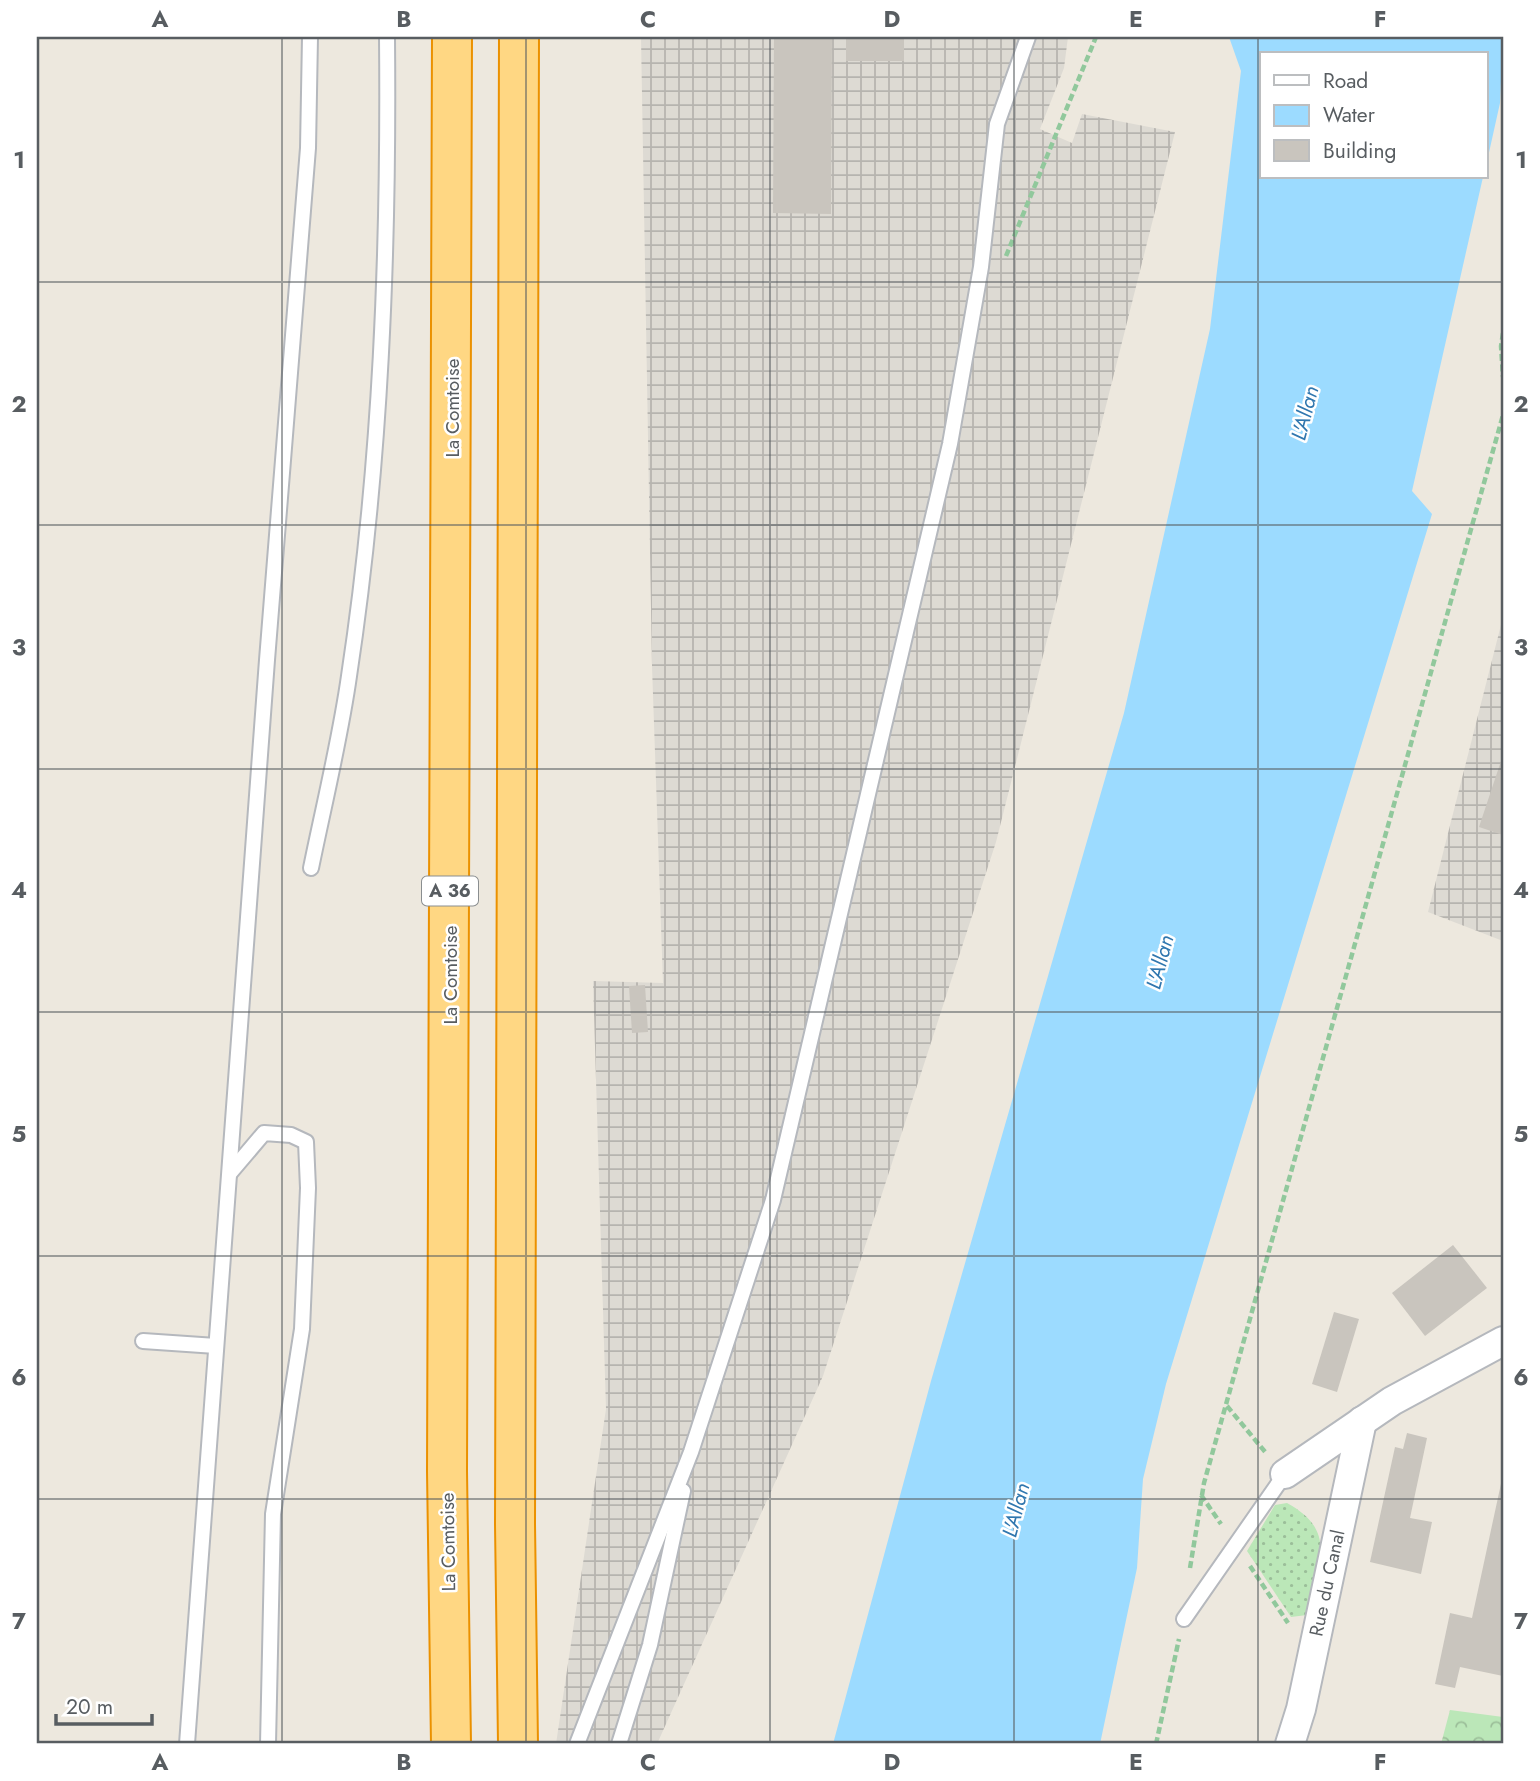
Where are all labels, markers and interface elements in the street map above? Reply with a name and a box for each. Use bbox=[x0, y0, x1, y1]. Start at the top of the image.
text: A bbox=[151, 2, 169, 36]
text: B bbox=[396, 2, 412, 36]
text: C bbox=[640, 2, 656, 36]
text: D bbox=[884, 2, 901, 36]
text: E bbox=[1129, 2, 1143, 36]
text: F bbox=[1374, 2, 1386, 36]
legend bbox=[1260, 52, 1488, 178]
text: Road bbox=[1323, 66, 1368, 96]
text: Water bbox=[1323, 100, 1376, 130]
text: Building bbox=[1323, 136, 1396, 166]
text: 1 bbox=[13, 143, 25, 177]
text: 1 bbox=[1515, 143, 1527, 177]
street label: La Comtoise bbox=[439, 358, 466, 457]
water label: L'Allan bbox=[1283, 383, 1327, 443]
text: 2 bbox=[11, 387, 27, 421]
text: 2 bbox=[1513, 387, 1529, 421]
text: 3 bbox=[12, 630, 26, 664]
text: 3 bbox=[1514, 630, 1528, 664]
text: 4 bbox=[11, 873, 27, 907]
text: 4 bbox=[1513, 873, 1529, 907]
road number: A 36 bbox=[422, 876, 478, 906]
street label: La Comtoise bbox=[437, 925, 464, 1024]
water label: L'Allan bbox=[1138, 932, 1182, 992]
text: 5 bbox=[12, 1117, 26, 1151]
text: 5 bbox=[1514, 1117, 1528, 1151]
text: 6 bbox=[11, 1360, 27, 1394]
text: 6 bbox=[1513, 1360, 1529, 1394]
water label: L'Allan bbox=[994, 1480, 1038, 1540]
street label: La Comtoise bbox=[434, 1492, 462, 1592]
street label: Rue du Canal bbox=[1303, 1527, 1351, 1639]
text: 7 bbox=[12, 1604, 26, 1638]
text: 7 bbox=[1514, 1604, 1528, 1638]
scale bar bbox=[56, 1683, 152, 1727]
text: 20 m bbox=[66, 1692, 113, 1722]
text: A bbox=[151, 1745, 169, 1779]
text: B bbox=[396, 1745, 412, 1779]
text: C bbox=[640, 1745, 656, 1779]
text: D bbox=[884, 1745, 901, 1779]
text: E bbox=[1129, 1745, 1143, 1779]
text: F bbox=[1374, 1745, 1386, 1779]

